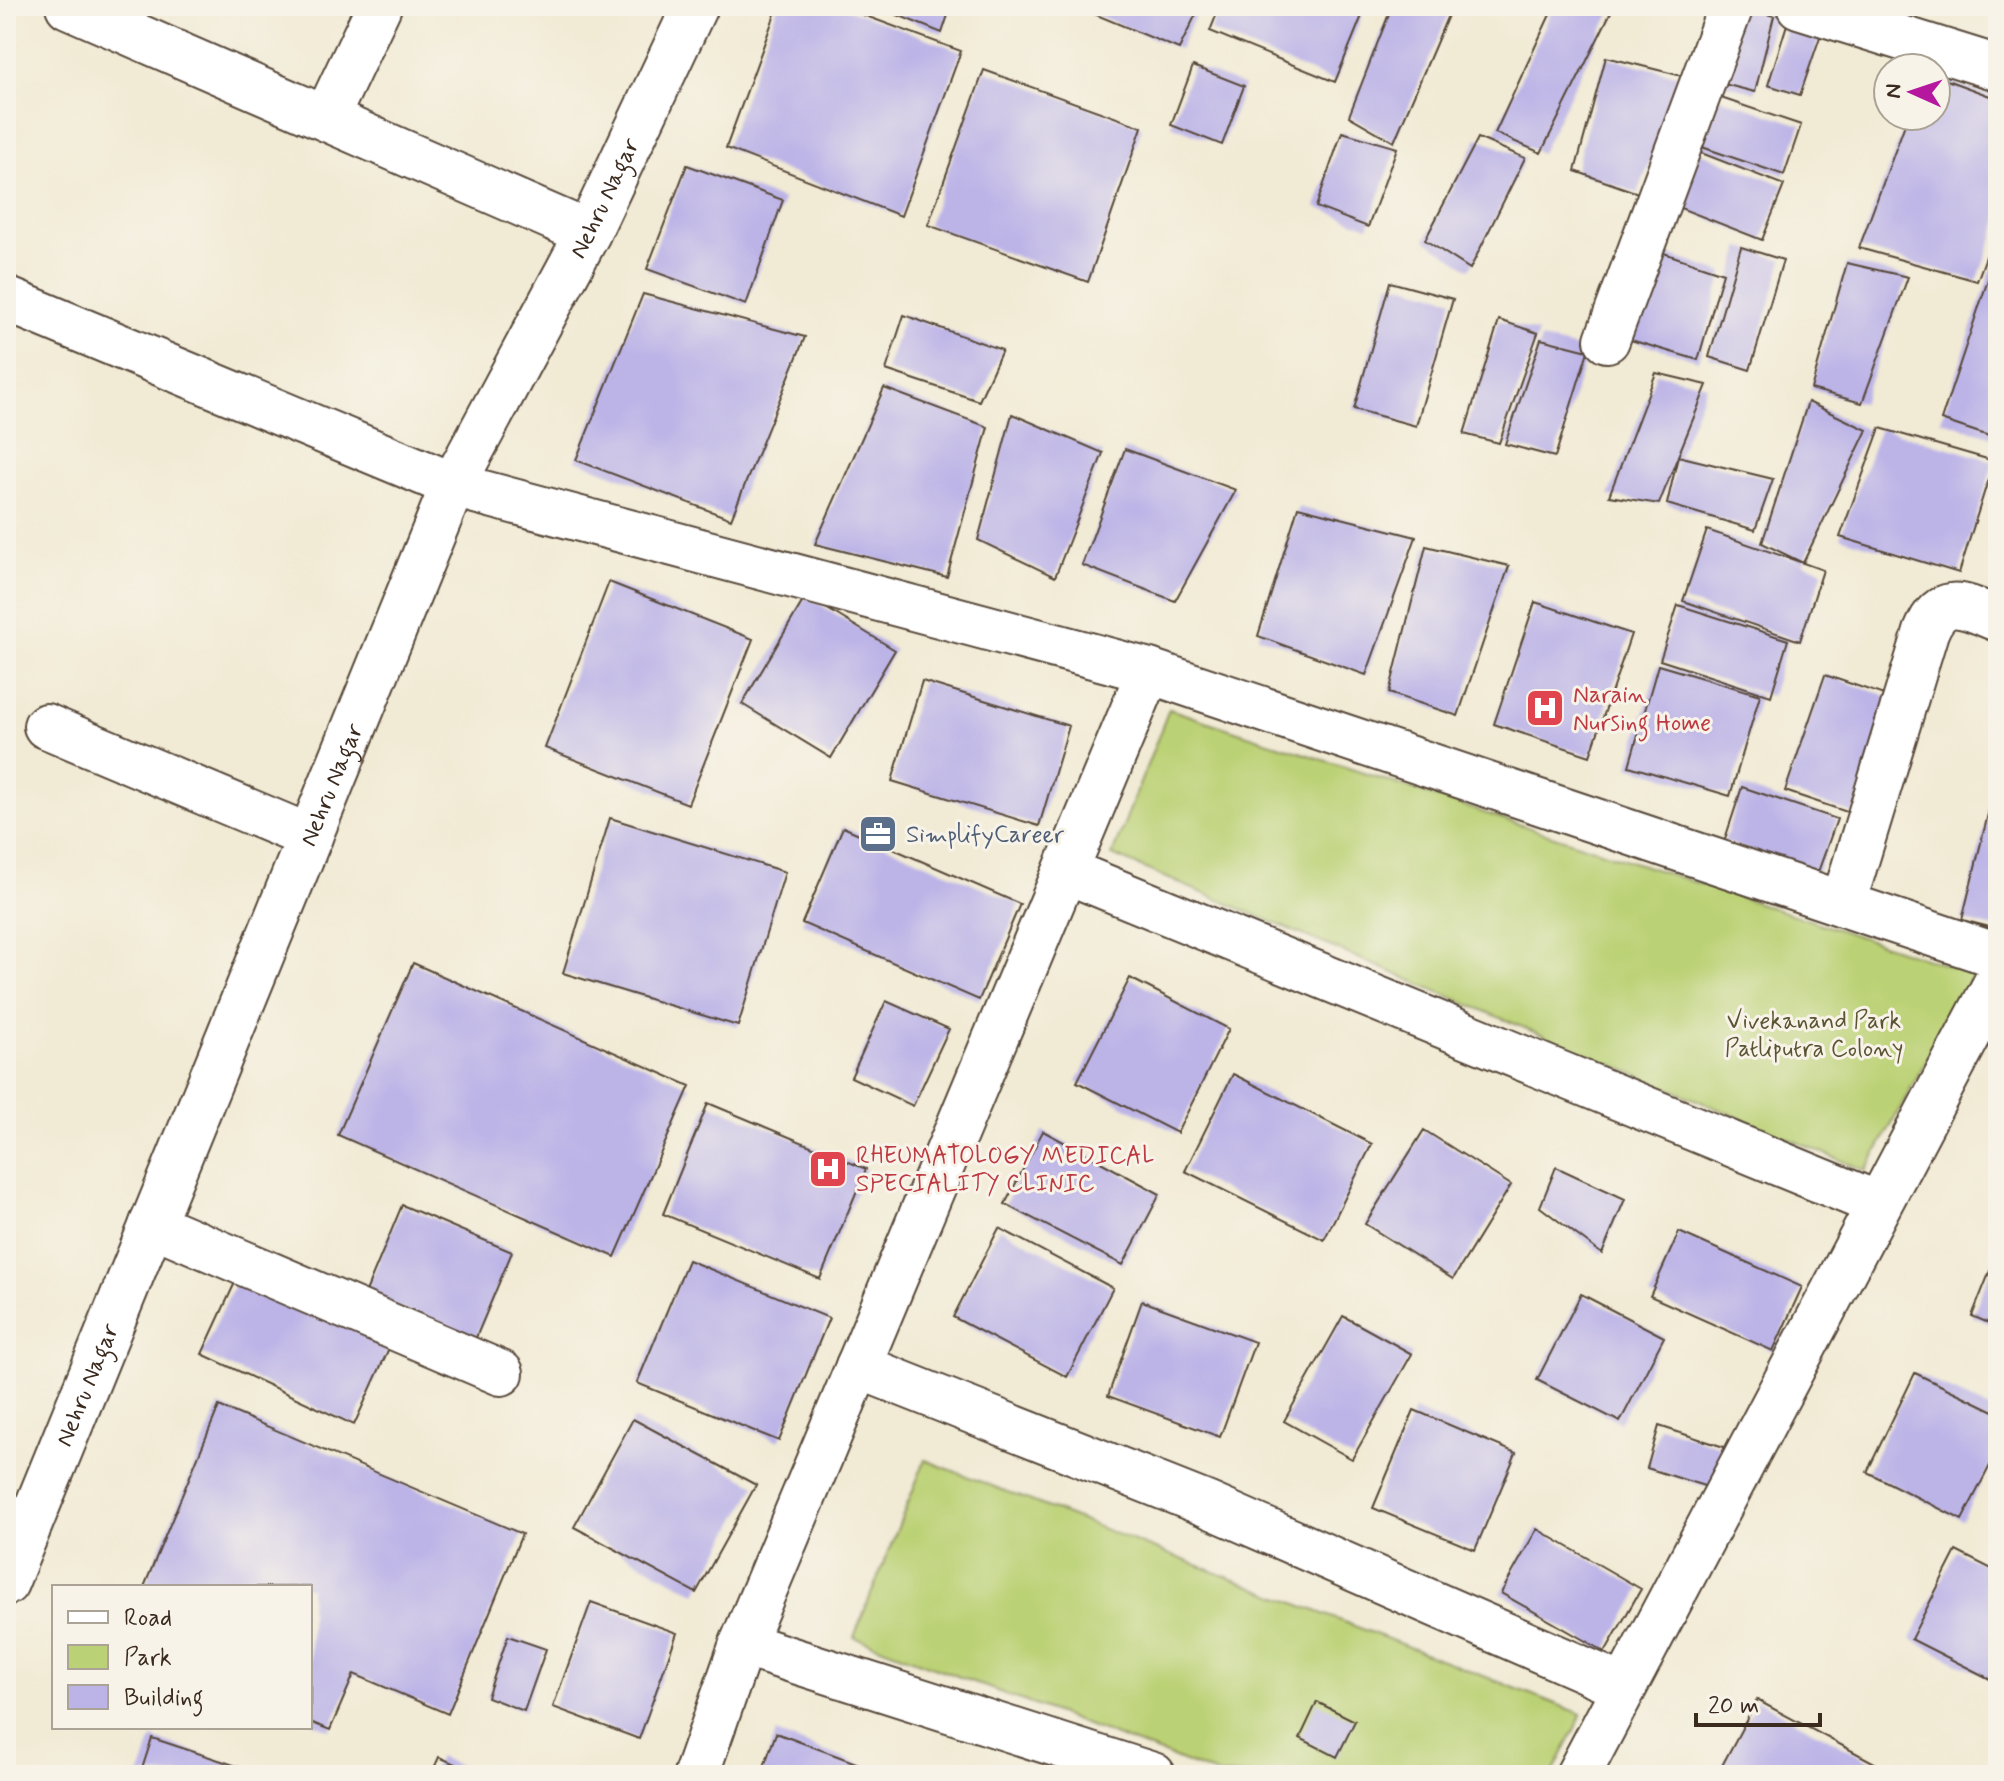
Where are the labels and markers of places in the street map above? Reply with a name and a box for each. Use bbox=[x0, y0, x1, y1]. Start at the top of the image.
place label: Narain Nursing Home bbox=[1573, 680, 1711, 742]
hospital icon: Narain Nursing Home bbox=[1524, 687, 1566, 729]
office icon: SimplifyCareer bbox=[857, 813, 899, 855]
place label: SimplifyCareer bbox=[906, 820, 1064, 851]
place label: RHEUMATOLOGY MEDICAL SPECIALITY CLINIC bbox=[856, 1141, 1154, 1200]
hospital icon: RHEUMATOLOGY MEDICAL SPECIALITY CLINIC bbox=[807, 1148, 849, 1190]

